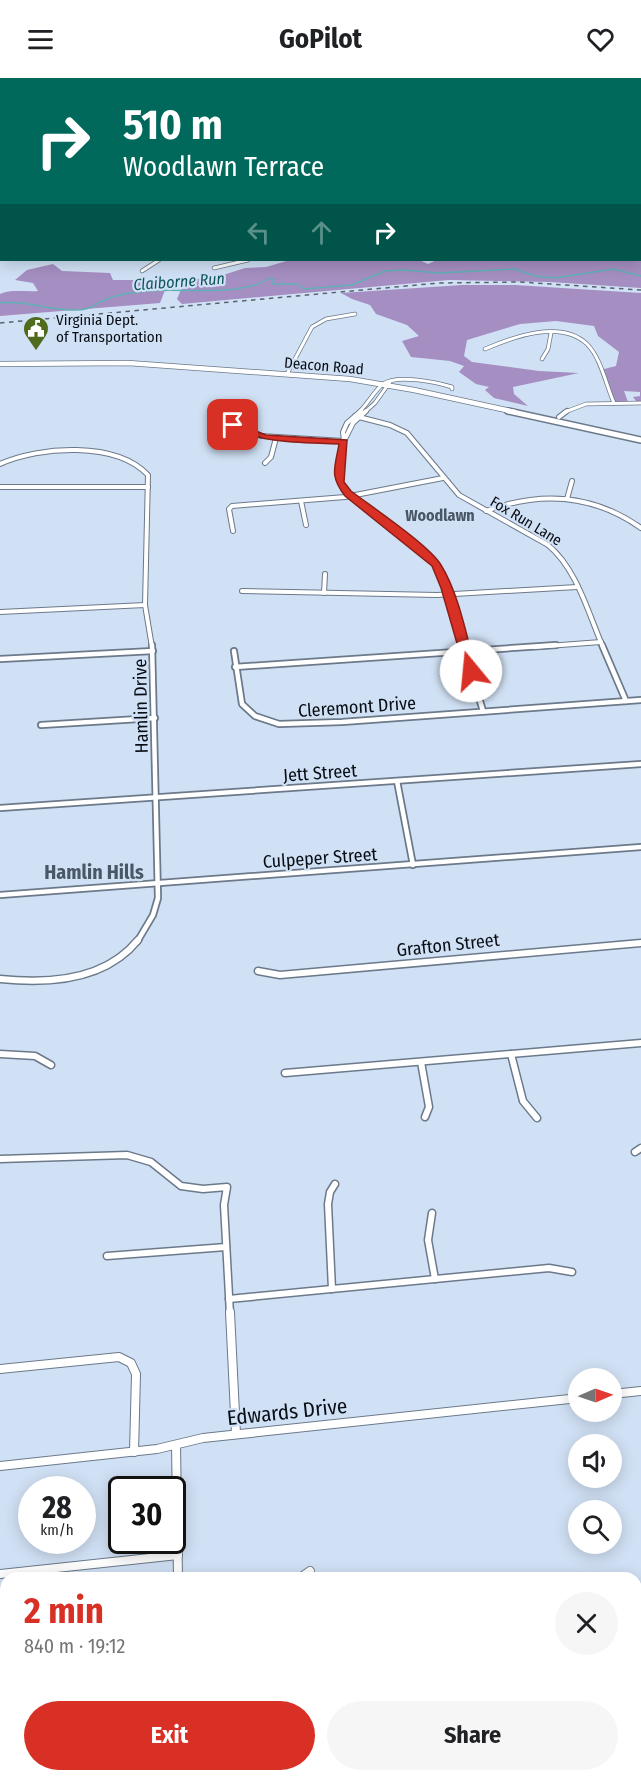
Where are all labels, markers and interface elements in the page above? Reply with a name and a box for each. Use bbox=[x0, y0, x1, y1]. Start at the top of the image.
icon: menu bbox=[24, 23, 57, 56]
text: GoPilot bbox=[279, 23, 362, 55]
icon: heart bbox=[584, 23, 617, 56]
text: 510 m bbox=[123, 100, 223, 150]
icon: right bbox=[24, 102, 102, 180]
text: Woodlawn Terrace bbox=[123, 151, 324, 183]
icon: left bbox=[242, 216, 275, 249]
icon: ahead bbox=[305, 216, 338, 249]
icon: right bbox=[368, 216, 401, 249]
water label: Claiborne Run bbox=[133, 269, 225, 294]
place label: Virginia Dept. of Transportation bbox=[56, 311, 163, 346]
public building icon: Virginia Dept. of Transportation bbox=[21, 314, 51, 352]
street label: Deacon Road bbox=[283, 354, 365, 378]
pin bbox=[207, 399, 258, 450]
icon: arrive bbox=[216, 408, 249, 441]
street label: Fox Run Lane bbox=[487, 493, 565, 549]
district label: Woodlawn bbox=[405, 506, 475, 525]
position arrow bbox=[439, 639, 503, 703]
street label: Hamlin Drive bbox=[129, 658, 153, 754]
street label: Cleremont Drive bbox=[297, 692, 417, 722]
street label: Jett Street bbox=[282, 759, 358, 787]
street label: Culpeper Street bbox=[262, 843, 378, 873]
district label: Hamlin Hills bbox=[44, 860, 144, 884]
street label: Grafton Street bbox=[395, 929, 501, 961]
north arrow bbox=[568, 1368, 622, 1422]
map controls bbox=[568, 1368, 622, 1554]
street label: Edwards Drive bbox=[226, 1393, 348, 1431]
button: sound bbox=[568, 1434, 622, 1488]
speed limit sign: 30 bbox=[108, 1476, 186, 1554]
text: 28 bbox=[42, 1490, 72, 1526]
button: search bbox=[568, 1500, 622, 1554]
text: km/h bbox=[40, 1521, 74, 1539]
text: 2 min bbox=[24, 1589, 104, 1633]
button: close bbox=[555, 1592, 618, 1655]
text: 840 m · 19:12 bbox=[24, 1634, 125, 1658]
button: Exit bbox=[24, 1701, 315, 1770]
button: Share bbox=[327, 1701, 618, 1770]

